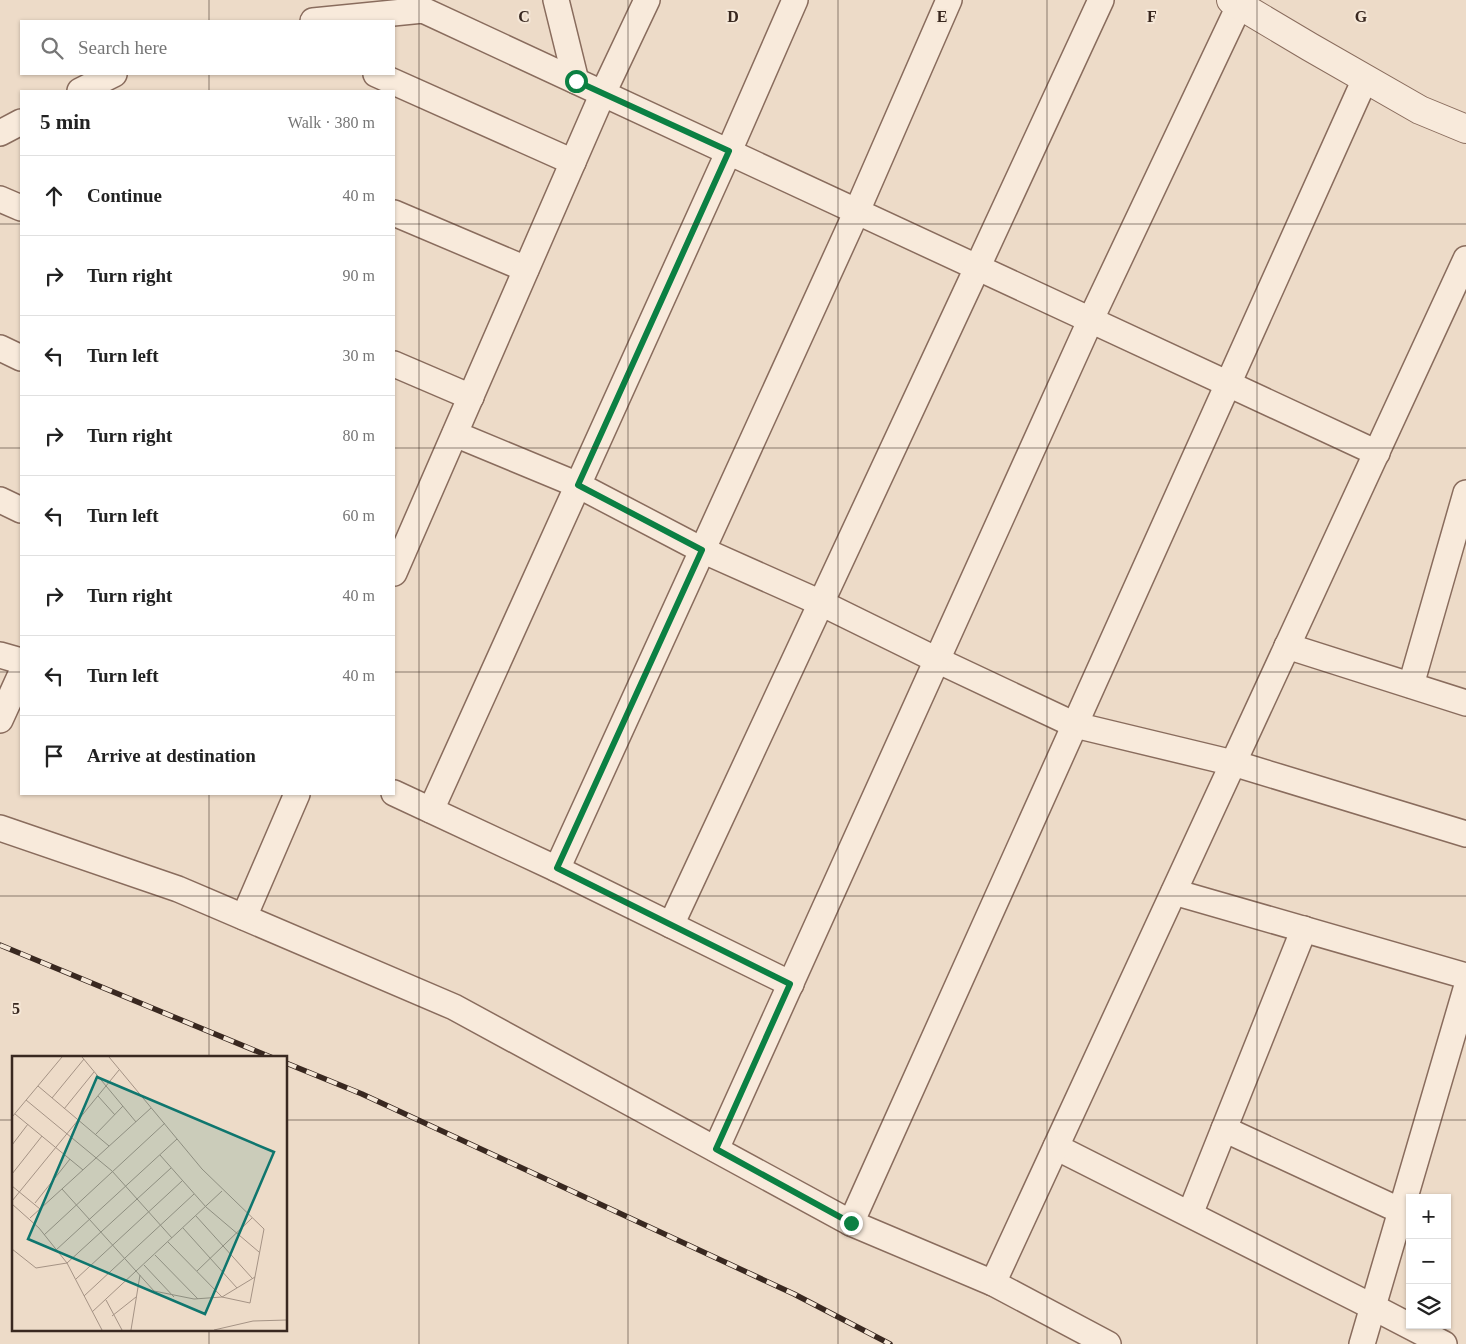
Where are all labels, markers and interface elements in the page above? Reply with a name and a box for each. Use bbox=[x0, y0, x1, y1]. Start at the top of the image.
text: C bbox=[518, 8, 530, 25]
text: D bbox=[727, 8, 739, 25]
text: E bbox=[937, 8, 947, 25]
text: F bbox=[1147, 8, 1157, 25]
text: G bbox=[1355, 8, 1368, 25]
search box bbox=[20, 20, 395, 75]
icon: search bbox=[38, 34, 66, 62]
text: Search here bbox=[78, 37, 167, 58]
route start bbox=[565, 70, 588, 93]
text: 5 min bbox=[40, 110, 91, 134]
text: Walk · 380 m bbox=[288, 114, 375, 131]
icon: ahead bbox=[40, 182, 68, 210]
text: Continue bbox=[87, 185, 162, 206]
text: 40 m bbox=[343, 187, 375, 204]
icon: right bbox=[40, 262, 68, 290]
text: Turn right bbox=[87, 265, 172, 286]
text: 90 m bbox=[343, 267, 375, 284]
icon: left bbox=[40, 342, 68, 370]
text: Turn left bbox=[87, 345, 159, 366]
text: 30 m bbox=[343, 347, 375, 364]
icon: right bbox=[40, 422, 68, 450]
text: Turn right bbox=[87, 425, 172, 446]
text: 80 m bbox=[343, 427, 375, 444]
icon: left bbox=[40, 502, 68, 530]
text: Turn left bbox=[87, 505, 159, 526]
text: 60 m bbox=[343, 507, 375, 524]
icon: right bbox=[40, 582, 68, 610]
text: Turn right bbox=[87, 585, 172, 606]
text: 40 m bbox=[343, 587, 375, 604]
icon: left bbox=[40, 662, 68, 690]
text: Turn left bbox=[87, 665, 159, 686]
text: 40 m bbox=[343, 667, 375, 684]
icon: arrive bbox=[40, 742, 68, 770]
text: Arrive at destination bbox=[87, 745, 256, 766]
text: 5 bbox=[12, 1000, 20, 1017]
inset map bbox=[12, 1056, 288, 1332]
map controls bbox=[1406, 1194, 1451, 1329]
button: + bbox=[1406, 1194, 1451, 1239]
route end bbox=[840, 1212, 863, 1235]
button: − bbox=[1406, 1239, 1451, 1284]
button: layers bbox=[1406, 1284, 1451, 1329]

